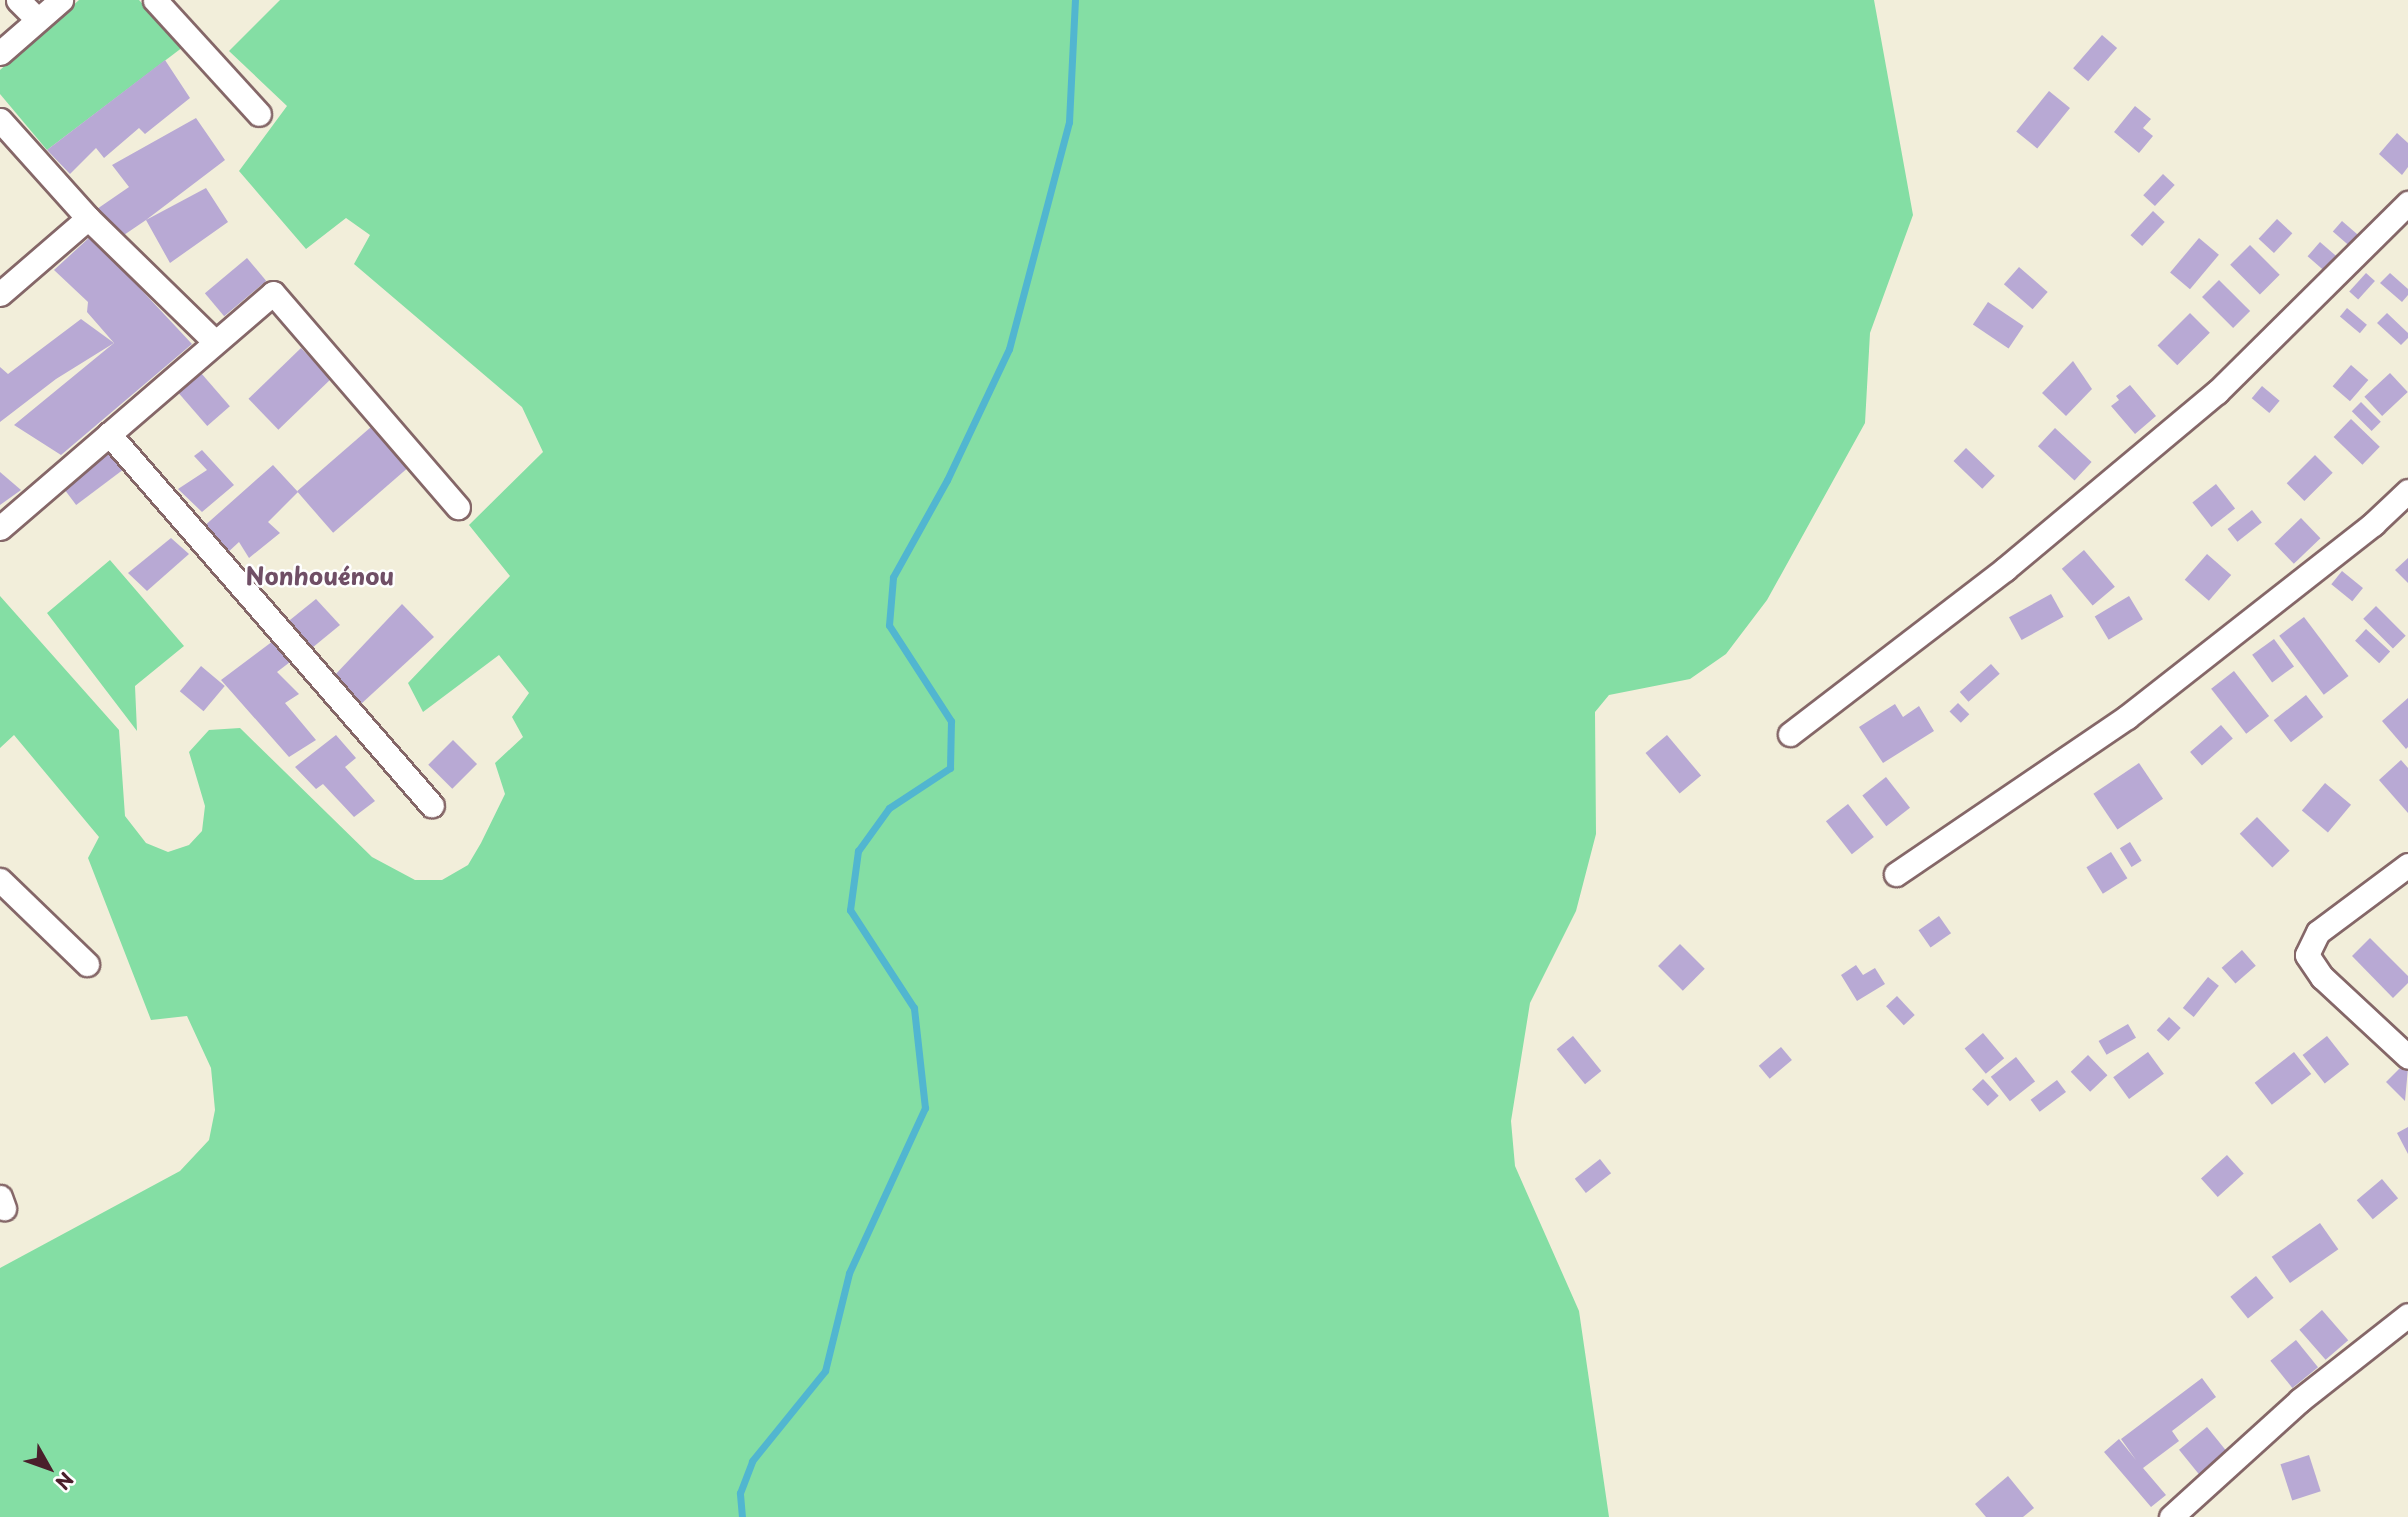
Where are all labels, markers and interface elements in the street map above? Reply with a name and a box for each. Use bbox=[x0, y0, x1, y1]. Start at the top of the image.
district label: Nonhouénou bbox=[246, 562, 394, 590]
north arrow bbox=[14, 1433, 84, 1503]
text: N bbox=[50, 1467, 81, 1496]

